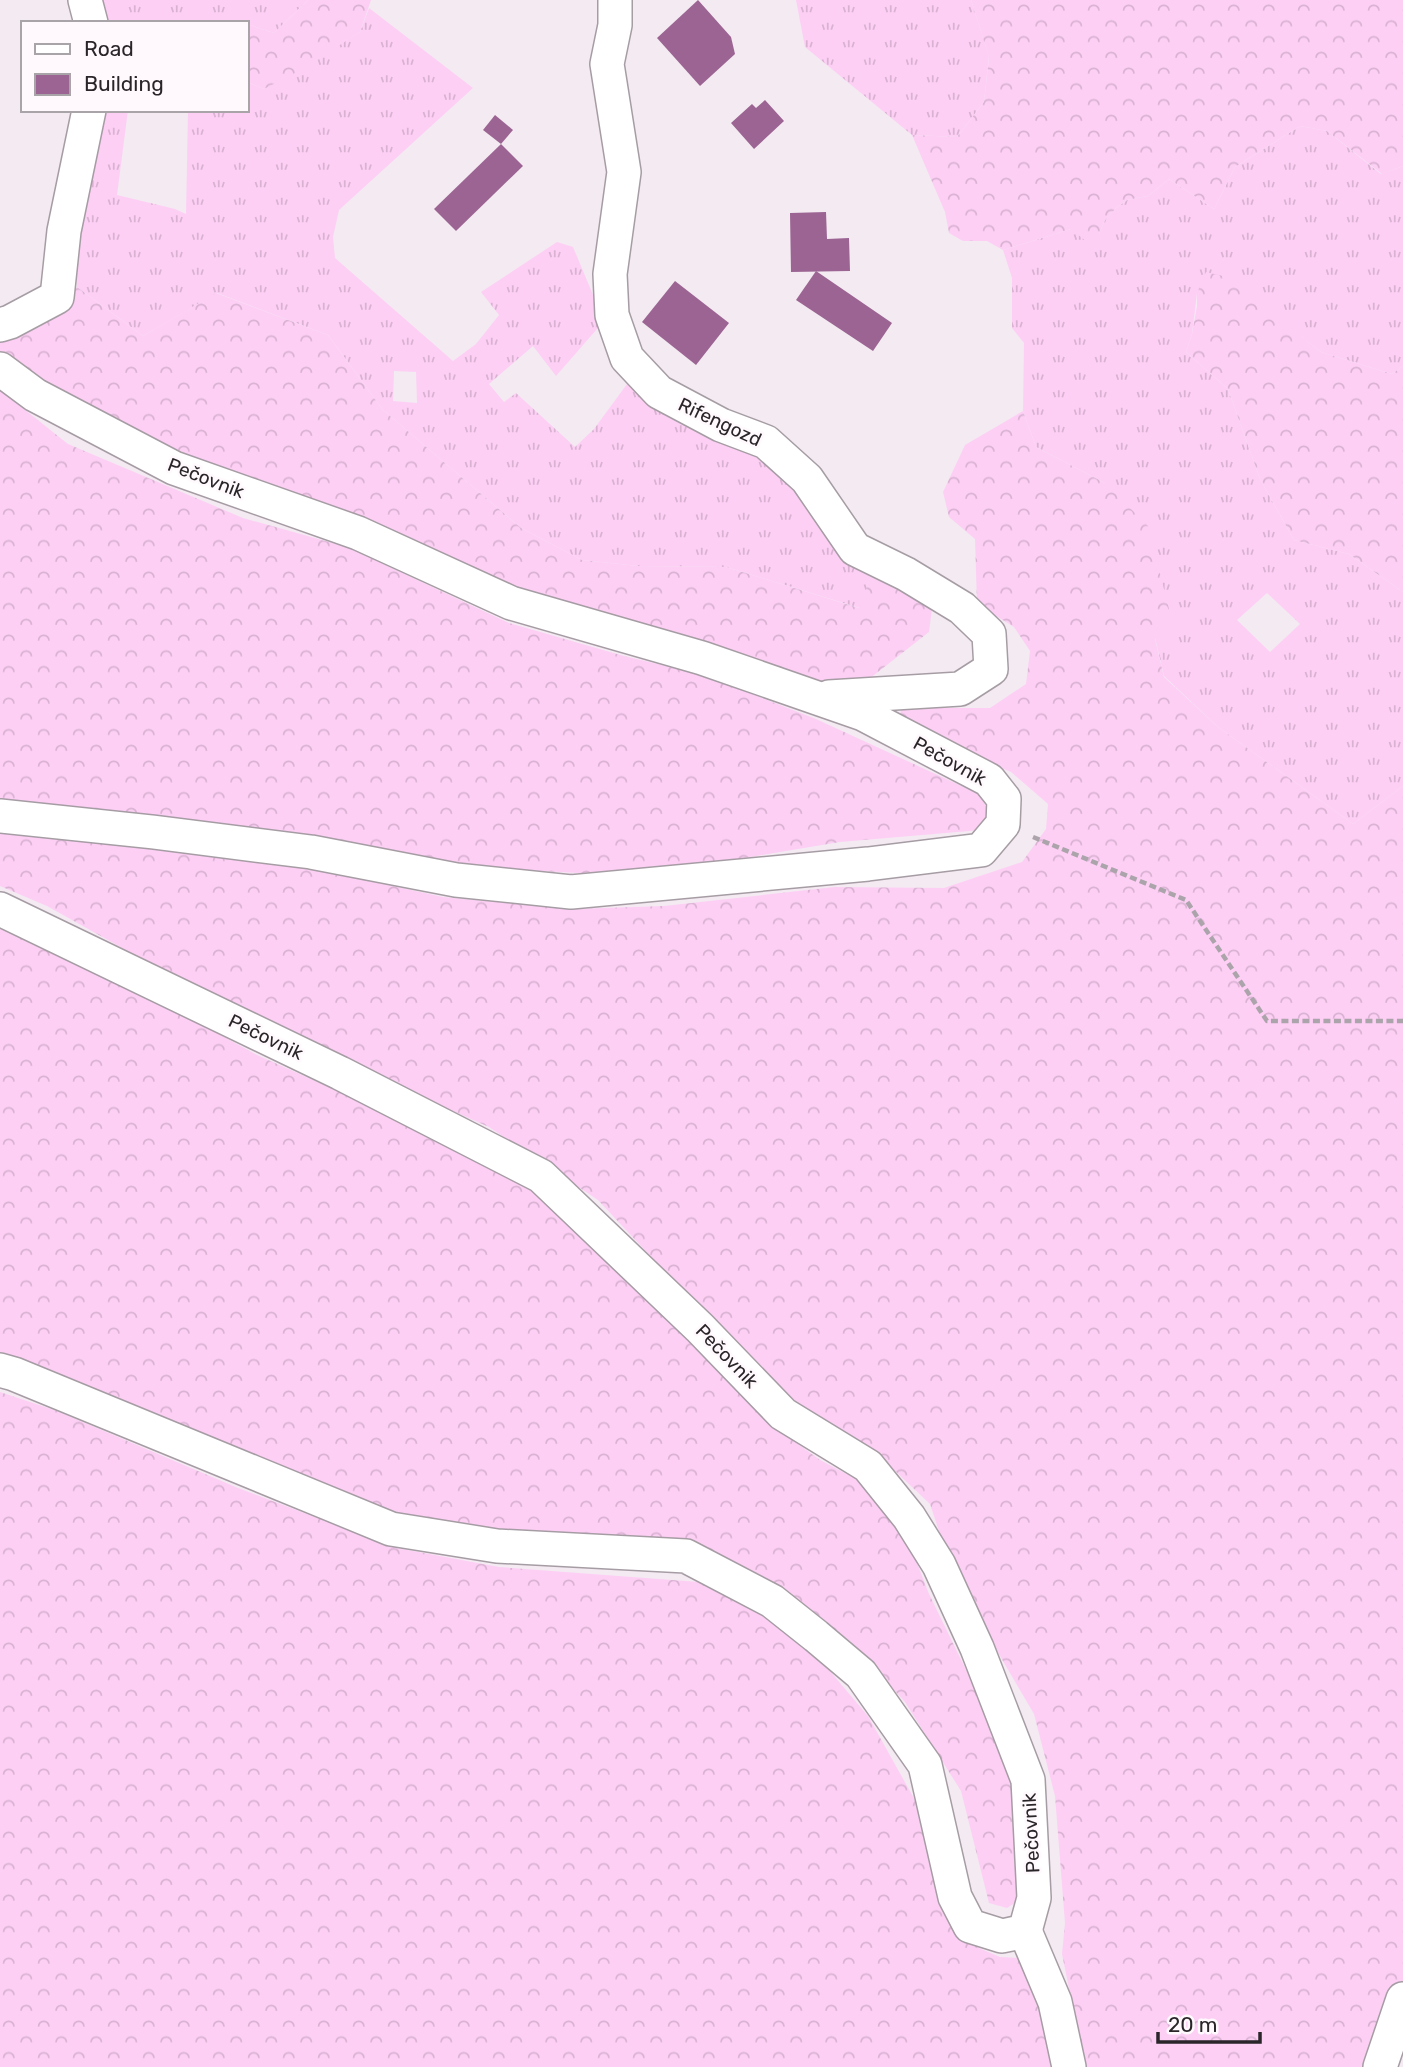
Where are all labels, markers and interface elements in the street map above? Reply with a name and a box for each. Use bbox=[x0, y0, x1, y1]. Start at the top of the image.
legend bbox=[21, 21, 248, 112]
text: Road bbox=[84, 36, 134, 61]
text: Building bbox=[84, 71, 164, 96]
street label: Rifengozd bbox=[675, 393, 765, 451]
street label: Pečovnik bbox=[164, 453, 248, 503]
street label: Pečovnik bbox=[909, 732, 991, 791]
street label: Pečovnik bbox=[225, 1009, 307, 1065]
street label: Pečovnik bbox=[691, 1319, 763, 1393]
street label: Pečovnik bbox=[1017, 1792, 1045, 1874]
scale bar bbox=[1158, 2000, 1260, 2044]
text: 20 m bbox=[1168, 2012, 1217, 2037]

